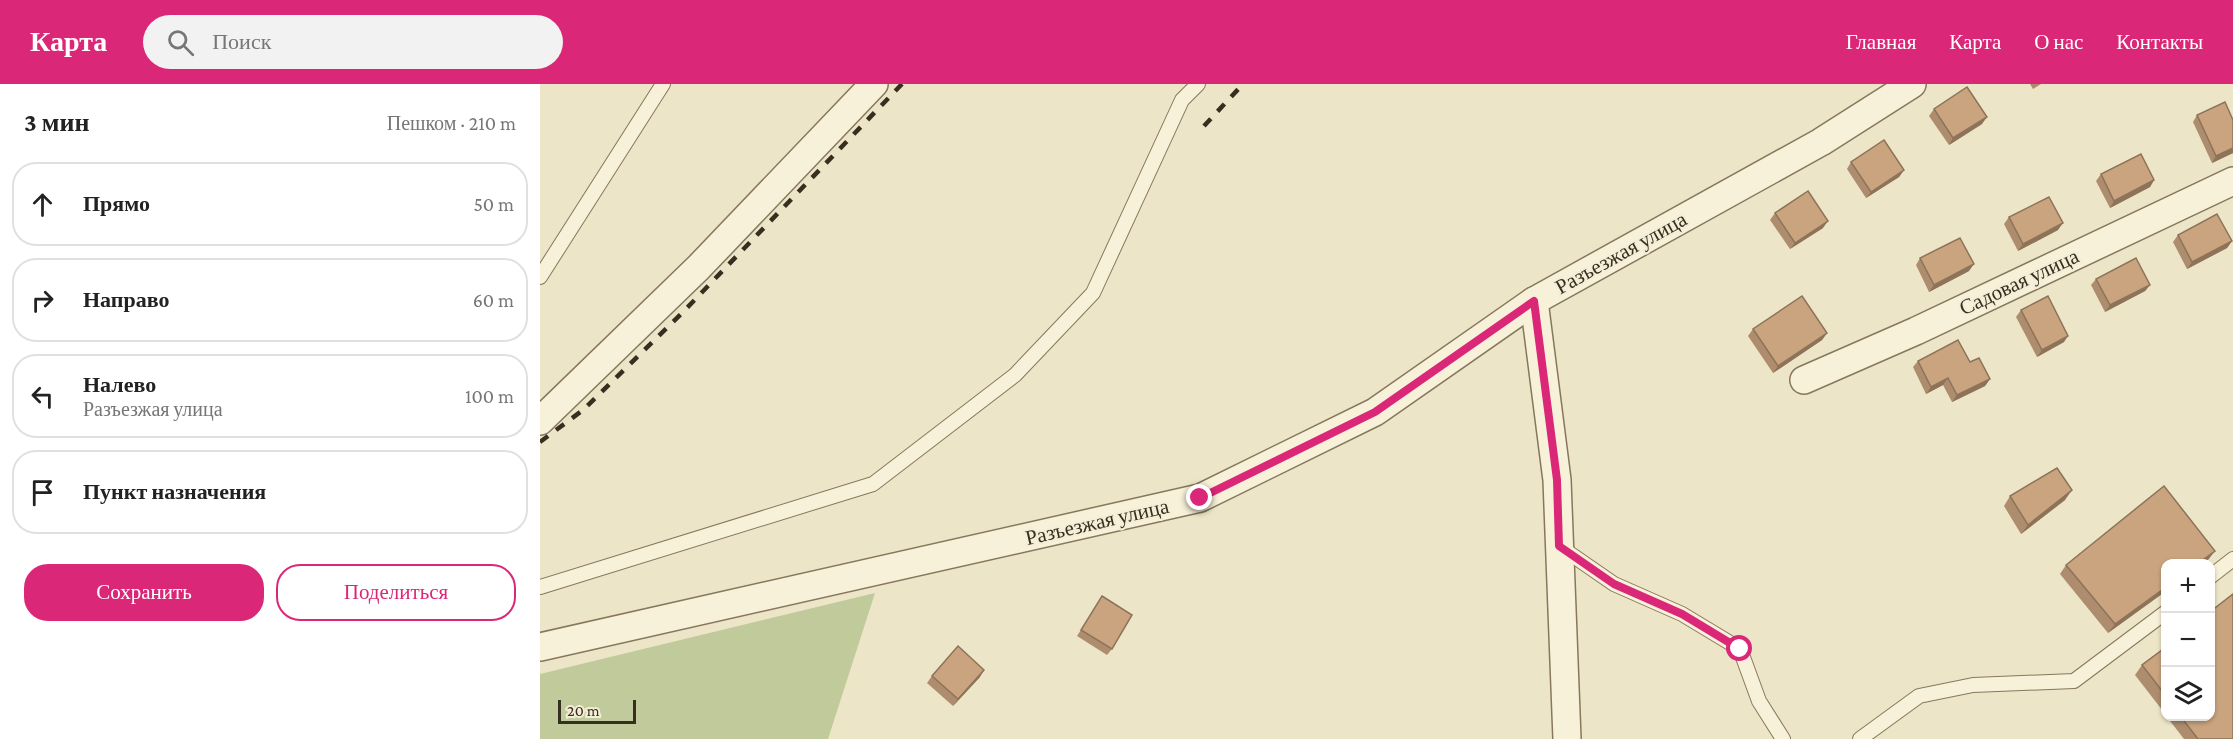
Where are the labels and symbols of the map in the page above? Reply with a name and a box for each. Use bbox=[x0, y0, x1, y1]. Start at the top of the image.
street label: Разъезжая улица bbox=[1551, 207, 1692, 299]
street label: Садовая улица bbox=[1956, 244, 2083, 320]
route end bbox=[1186, 484, 1212, 510]
street label: Разъезжая улица bbox=[1023, 494, 1172, 550]
route start bbox=[1726, 635, 1752, 661]
scale bar bbox=[558, 697, 636, 724]

